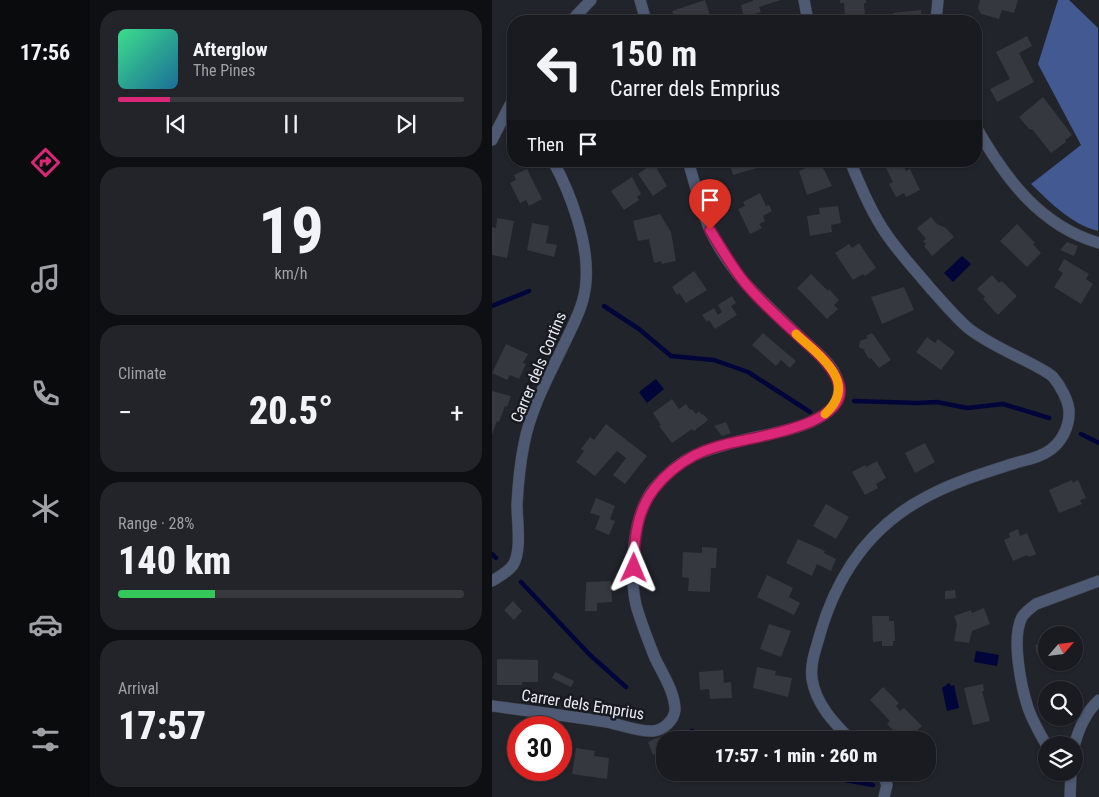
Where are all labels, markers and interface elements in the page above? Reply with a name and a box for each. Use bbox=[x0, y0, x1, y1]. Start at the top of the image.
text: 150 m bbox=[610, 34, 697, 75]
icon: left bbox=[527, 35, 592, 100]
text: Afterglow bbox=[193, 38, 267, 61]
text: 17:56 bbox=[20, 40, 70, 65]
text: The Pines bbox=[193, 61, 255, 80]
text: Carrer dels Emprius bbox=[610, 76, 780, 101]
icon: previous bbox=[162, 110, 190, 138]
icon: pause bbox=[277, 110, 305, 138]
icon: next bbox=[392, 110, 420, 138]
icon: arrive bbox=[574, 130, 602, 158]
text: Then bbox=[527, 133, 564, 156]
icon: directions bbox=[28, 145, 63, 180]
pin bbox=[689, 179, 731, 230]
icon: arrive bbox=[696, 186, 724, 214]
text: 19 bbox=[258, 193, 324, 269]
icon: music bbox=[28, 261, 63, 296]
text: km/h bbox=[275, 264, 307, 283]
street label: Carrer dels Cortins bbox=[507, 309, 570, 425]
text: Climate bbox=[118, 364, 166, 383]
icon: phone bbox=[28, 376, 63, 411]
text: 20.5° bbox=[249, 389, 333, 433]
text: − bbox=[118, 396, 132, 429]
text: + bbox=[450, 396, 464, 429]
icon: climate bbox=[28, 491, 63, 526]
text: Range · 28% bbox=[118, 514, 194, 533]
text: 140 km bbox=[118, 539, 231, 583]
position arrow bbox=[607, 541, 659, 593]
icon: car bbox=[28, 607, 63, 642]
north arrow bbox=[1038, 626, 1083, 671]
map controls bbox=[1038, 626, 1083, 781]
text: Arrival bbox=[118, 679, 159, 698]
button: search bbox=[1038, 681, 1083, 726]
street label: Carrer dels Emprius bbox=[520, 685, 646, 724]
text: 17:57 bbox=[118, 704, 206, 748]
speed limit sign: 30 bbox=[507, 716, 572, 781]
icon: filters bbox=[28, 722, 63, 757]
button: layers bbox=[1038, 736, 1083, 781]
text: 17:57 · 1 min · 260 m bbox=[715, 744, 877, 767]

